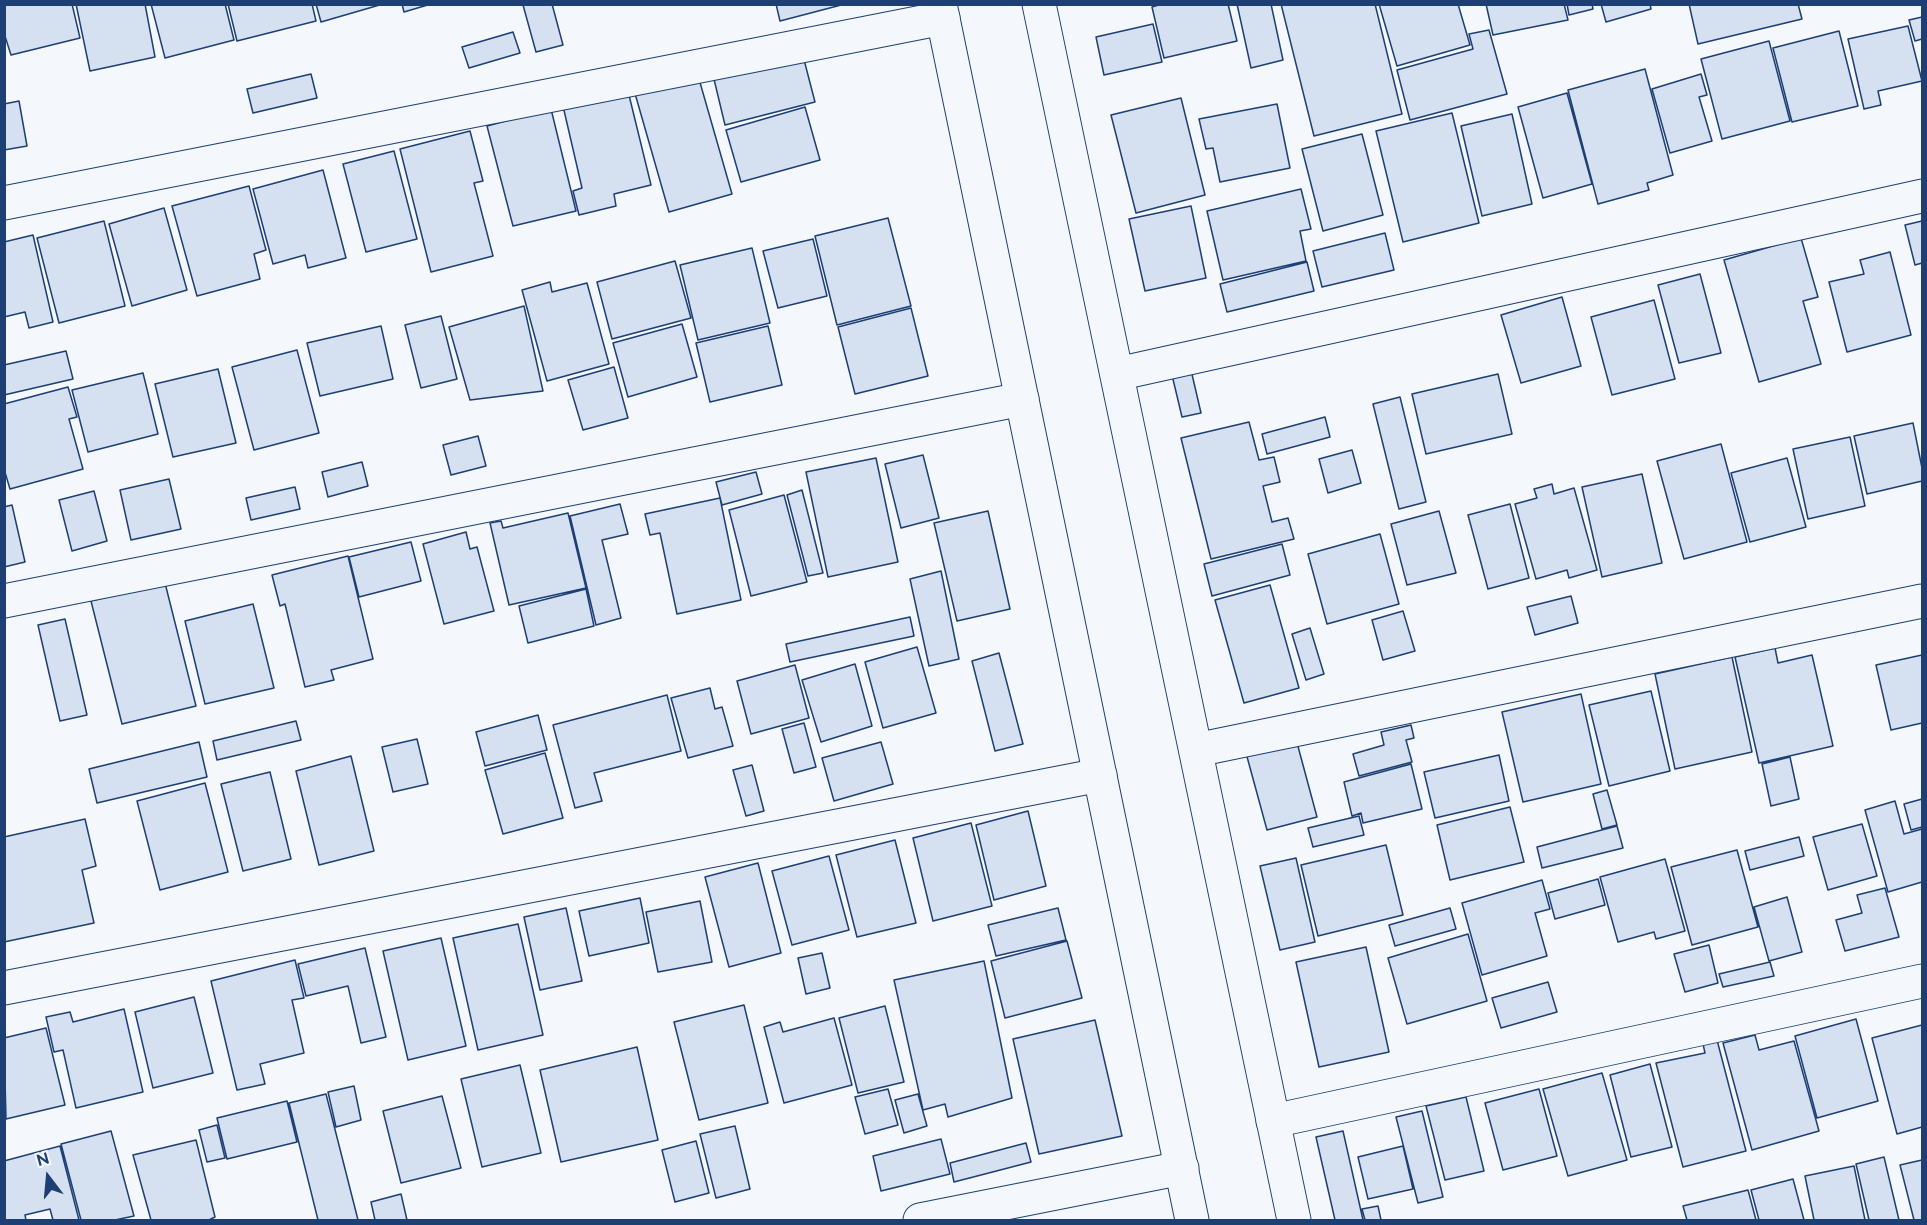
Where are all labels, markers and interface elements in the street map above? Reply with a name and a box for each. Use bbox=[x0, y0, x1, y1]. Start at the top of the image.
north arrow bbox=[18, 1147, 78, 1207]
text: N bbox=[34, 1148, 51, 1170]

